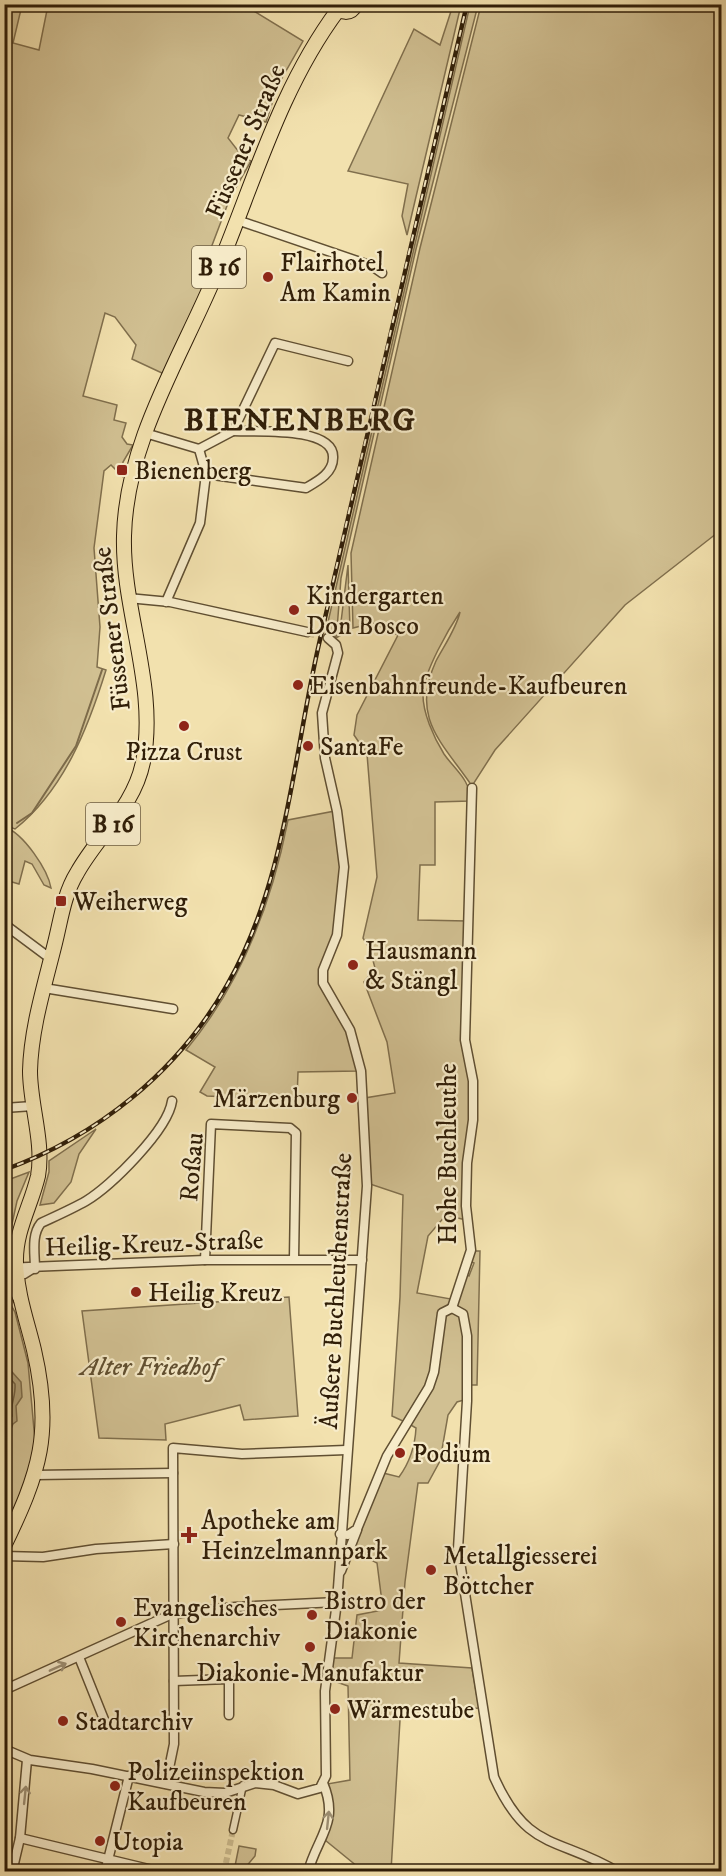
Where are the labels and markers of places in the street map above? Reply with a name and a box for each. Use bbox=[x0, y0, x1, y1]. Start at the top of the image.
place label: Flairhotel Am Kamin bbox=[280, 247, 391, 310]
marker: Flairhotel Am Kamin bbox=[261, 270, 275, 284]
place label: Bienenberg bbox=[134, 455, 251, 488]
marker: Bienenberg bbox=[115, 463, 129, 477]
place label: Kindergarten Don Bosco bbox=[306, 580, 444, 643]
marker: Kindergarten Don Bosco bbox=[287, 603, 301, 617]
place label: Eisenbahnfreunde-Kaufbeuren bbox=[310, 670, 628, 703]
marker: Eisenbahnfreunde-Kaufbeuren bbox=[291, 678, 305, 692]
marker: Pizza Crust bbox=[177, 719, 191, 733]
place label: SantaFe bbox=[320, 731, 404, 764]
place label: Pizza Crust bbox=[125, 736, 243, 769]
marker: SantaFe bbox=[301, 739, 315, 753]
place label: Weiherweg bbox=[72, 886, 188, 919]
marker: Weiherweg bbox=[54, 894, 68, 908]
place label: Hausmann & Stängl bbox=[365, 935, 477, 998]
marker: Hausmann & Stängl bbox=[346, 958, 360, 972]
place label: Märzenburg bbox=[213, 1083, 340, 1116]
marker: Märzenburg bbox=[345, 1091, 359, 1105]
place label: Heilig Kreuz bbox=[148, 1277, 282, 1310]
marker: Heilig Kreuz bbox=[129, 1285, 143, 1299]
place label: Podium bbox=[412, 1438, 491, 1471]
marker: Podium bbox=[393, 1446, 407, 1460]
place label: Apotheke am Heinzelmannpark bbox=[201, 1505, 388, 1568]
marker: Apotheke am Heinzelmannpark bbox=[182, 1528, 196, 1542]
place label: Metallgiesserei Böttcher bbox=[443, 1540, 598, 1603]
marker: Metallgiesserei Böttcher bbox=[424, 1563, 438, 1577]
place label: Bistro der Diakonie bbox=[324, 1585, 426, 1648]
place label: Evangelisches Kirchenarchiv bbox=[133, 1592, 281, 1655]
marker: Bistro der Diakonie bbox=[305, 1608, 319, 1622]
marker: Evangelisches Kirchenarchiv bbox=[114, 1615, 128, 1629]
marker: Diakonie-Manufaktur bbox=[303, 1640, 317, 1654]
place label: Diakonie-Manufaktur bbox=[196, 1657, 424, 1690]
place label: Wärmestube bbox=[346, 1694, 474, 1727]
marker: Wärmestube bbox=[328, 1702, 342, 1716]
place label: Stadtarchiv bbox=[75, 1706, 193, 1739]
marker: Stadtarchiv bbox=[56, 1714, 70, 1728]
place label: Polizeiinspektion Kaufbeuren bbox=[127, 1756, 305, 1819]
marker: Polizeiinspektion Kaufbeuren bbox=[108, 1779, 122, 1793]
place label: Utopia bbox=[112, 1826, 183, 1859]
marker: Utopia bbox=[93, 1834, 107, 1848]

